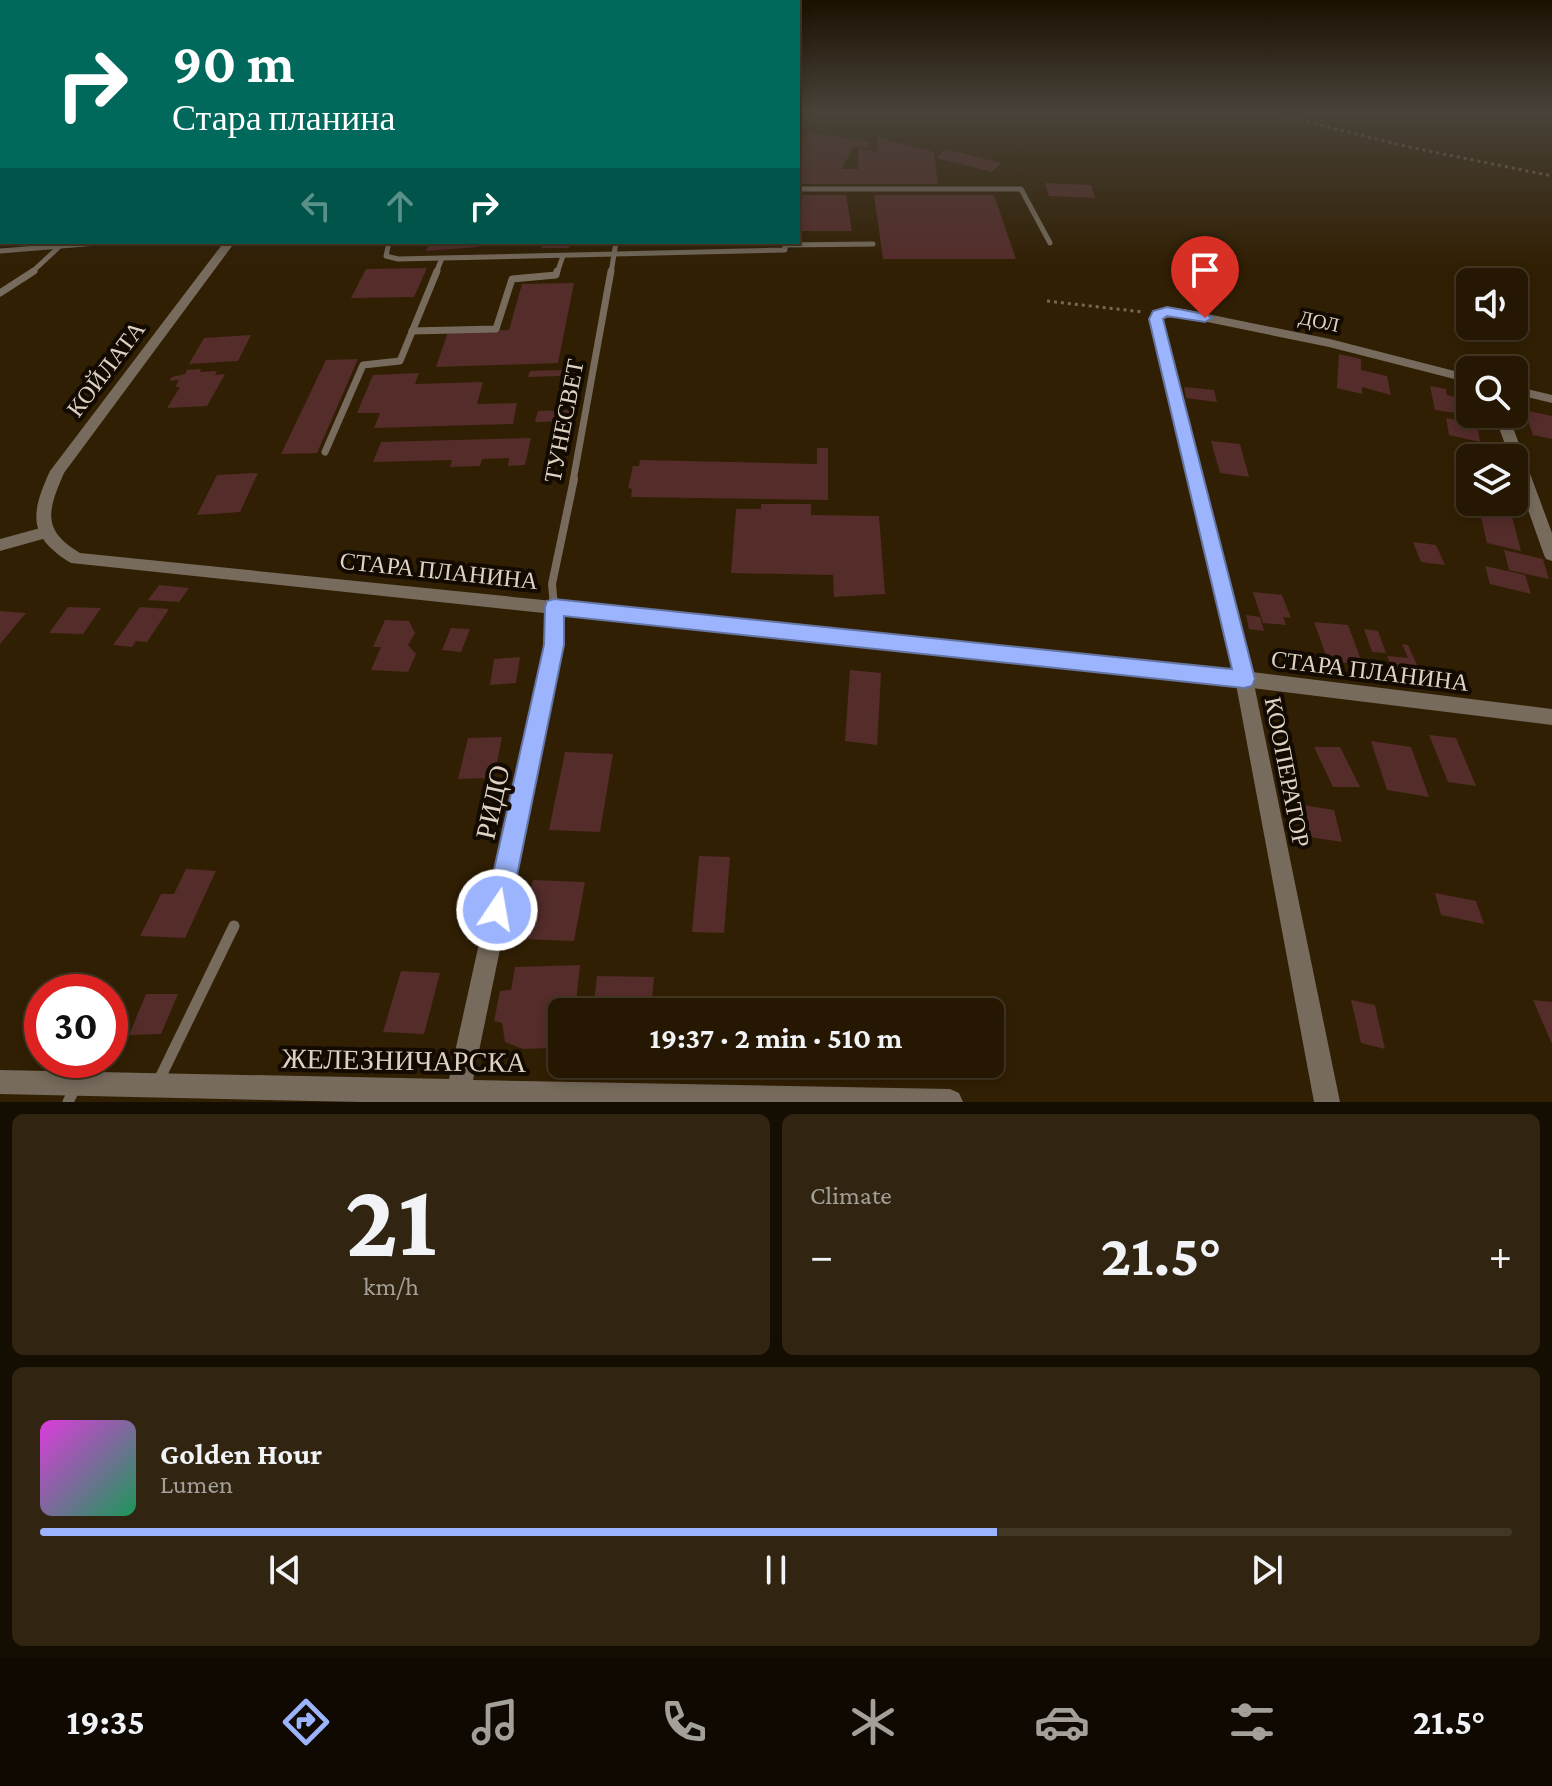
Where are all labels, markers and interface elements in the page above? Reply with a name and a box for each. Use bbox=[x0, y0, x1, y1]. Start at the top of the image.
icon: right bbox=[40, 32, 144, 136]
text: 90 m bbox=[172, 32, 295, 94]
text: Стара планина bbox=[172, 98, 395, 138]
icon: left bbox=[294, 184, 338, 228]
icon: ahead bbox=[378, 184, 422, 228]
icon: right bbox=[462, 184, 506, 228]
pin bbox=[1171, 236, 1239, 318]
icon: arrive bbox=[1183, 248, 1227, 292]
map controls bbox=[1456, 268, 1528, 516]
button: sound bbox=[1456, 268, 1528, 340]
street label: ДОЛ bbox=[1297, 306, 1341, 337]
street label: КОЙЛАТА bbox=[61, 315, 151, 422]
button: search bbox=[1456, 356, 1528, 428]
street label: ТУНЕСВЕТ bbox=[538, 357, 589, 485]
button: layers bbox=[1456, 444, 1528, 516]
street label: СТАРА ПЛАНИНА bbox=[339, 547, 540, 594]
street label: СТАРА ПЛАНИНА bbox=[1270, 645, 1471, 696]
street label: КООПЕРАТОР bbox=[1260, 694, 1315, 849]
street label: РИДО bbox=[470, 762, 515, 842]
position arrow bbox=[455, 868, 539, 952]
speed limit sign: 30 bbox=[24, 974, 128, 1078]
text: 19:37 · 2 min · 510 m bbox=[650, 1021, 902, 1054]
street label: ЖЕЛЕЗНИЧАРСКА bbox=[281, 1043, 527, 1078]
text: 21 bbox=[345, 1162, 437, 1277]
text: Climate bbox=[810, 1181, 892, 1210]
text: 21.5° bbox=[1100, 1221, 1222, 1288]
text: − bbox=[810, 1231, 833, 1279]
text: + bbox=[1489, 1231, 1512, 1279]
text: km/h bbox=[363, 1272, 419, 1301]
text: Golden Hour bbox=[160, 1437, 322, 1470]
text: Lumen bbox=[160, 1470, 233, 1499]
icon: previous bbox=[263, 1548, 307, 1592]
icon: pause bbox=[754, 1548, 798, 1592]
icon: next bbox=[1245, 1548, 1289, 1592]
icon: directions bbox=[278, 1694, 334, 1750]
icon: music bbox=[467, 1694, 523, 1750]
icon: phone bbox=[656, 1694, 712, 1750]
icon: climate bbox=[845, 1694, 901, 1750]
icon: car bbox=[1034, 1694, 1090, 1750]
icon: filters bbox=[1224, 1694, 1280, 1750]
text: 19:35 bbox=[67, 1702, 145, 1742]
text: 21.5° bbox=[1413, 1702, 1485, 1742]

